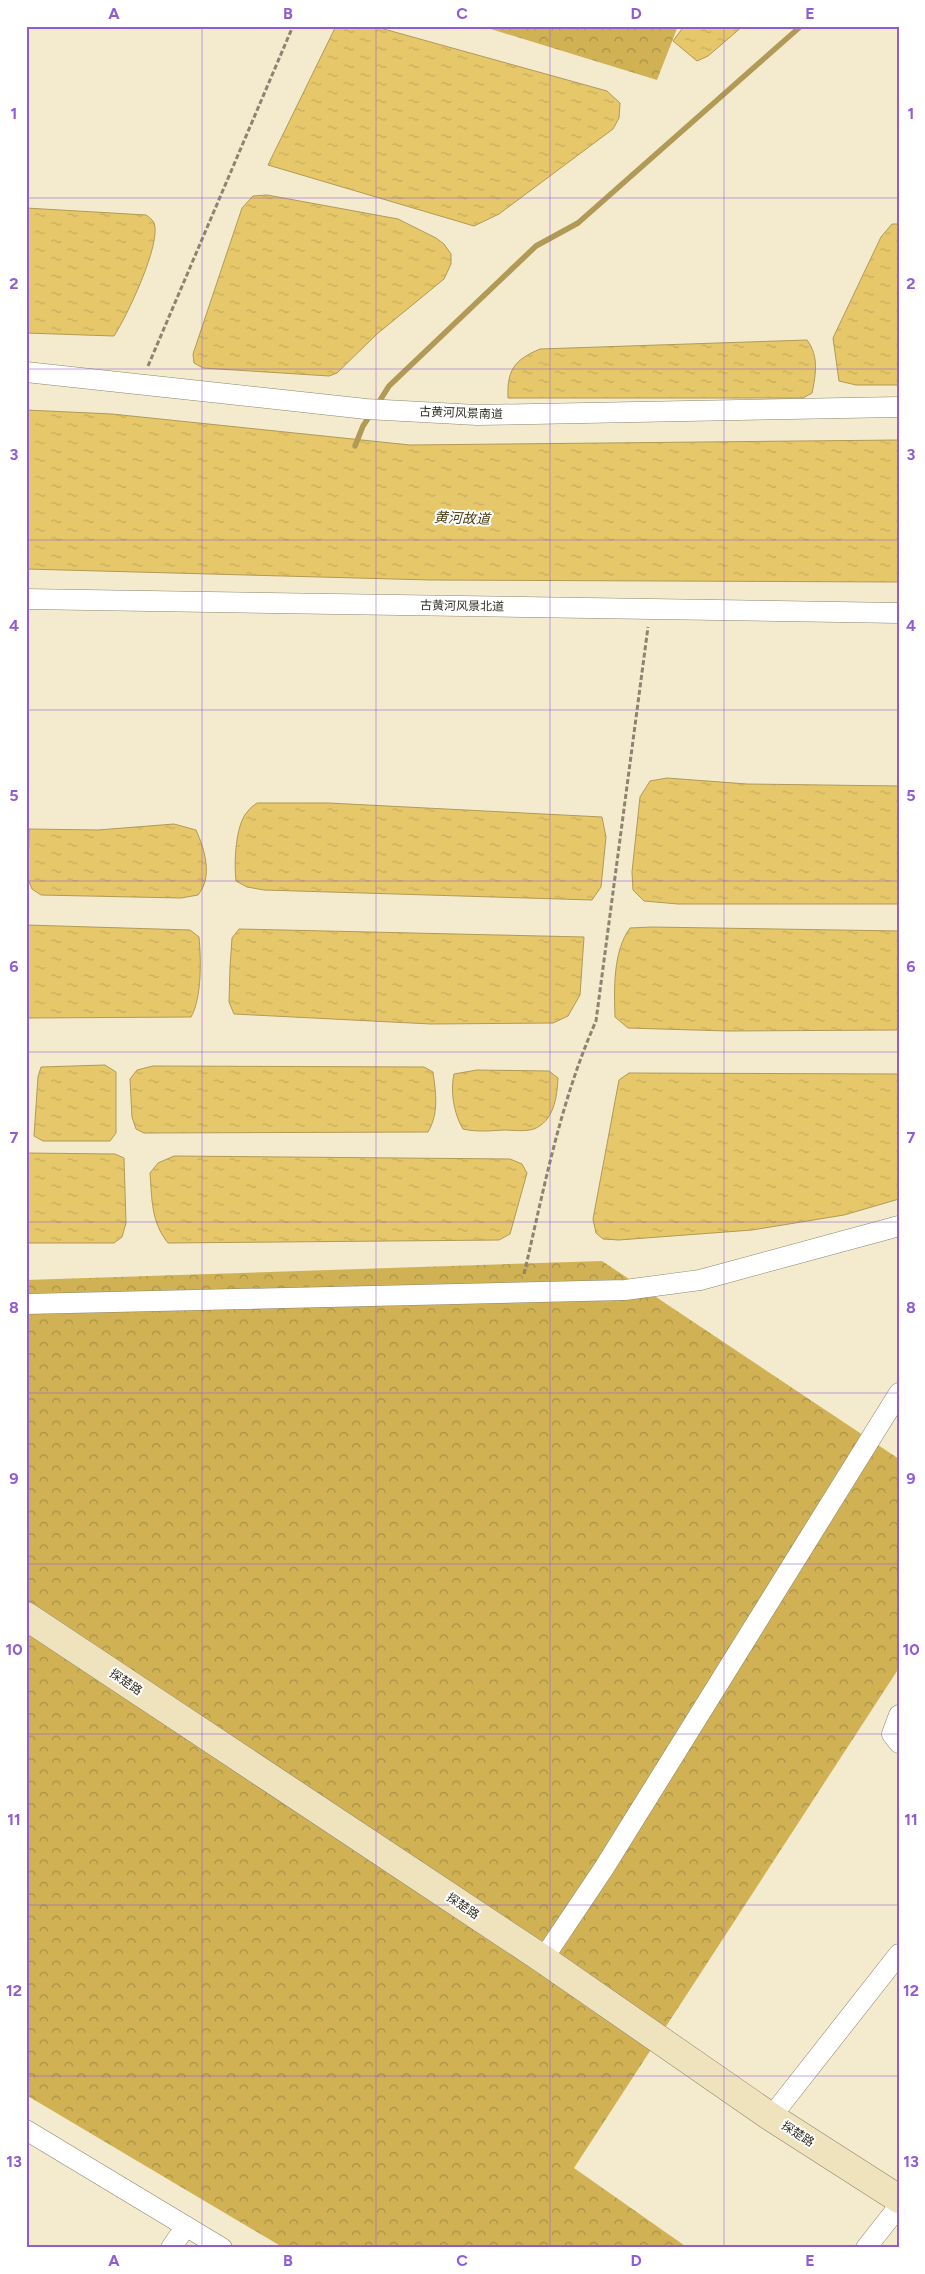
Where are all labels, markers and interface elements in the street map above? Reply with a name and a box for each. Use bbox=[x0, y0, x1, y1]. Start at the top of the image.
text: A bbox=[108, 4, 120, 23]
text: B bbox=[283, 4, 293, 23]
text: C bbox=[456, 4, 468, 23]
text: D bbox=[630, 4, 642, 23]
text: E bbox=[805, 4, 815, 23]
text: 1 bbox=[11, 104, 17, 123]
text: 1 bbox=[908, 104, 914, 123]
text: 2 bbox=[9, 274, 19, 293]
text: 2 bbox=[906, 274, 916, 293]
street label: 古黄河风景南道 bbox=[419, 405, 503, 421]
text: 3 bbox=[10, 445, 19, 464]
text: 3 bbox=[907, 445, 916, 464]
water label: 黄河故道 bbox=[434, 509, 492, 528]
street label: 古黄河风景北道 bbox=[420, 598, 504, 614]
text: 4 bbox=[9, 616, 19, 635]
text: 4 bbox=[906, 616, 916, 635]
text: 5 bbox=[9, 786, 19, 805]
text: 5 bbox=[906, 786, 916, 805]
text: 6 bbox=[9, 957, 19, 976]
text: 6 bbox=[906, 957, 916, 976]
text: 7 bbox=[10, 1128, 19, 1147]
text: 7 bbox=[907, 1128, 916, 1147]
text: 8 bbox=[9, 1298, 19, 1317]
text: 8 bbox=[906, 1298, 916, 1317]
text: 9 bbox=[9, 1469, 19, 1488]
text: 9 bbox=[906, 1469, 916, 1488]
text: 10 bbox=[5, 1640, 23, 1659]
text: 10 bbox=[902, 1640, 920, 1659]
street label: 探楚路 bbox=[107, 1666, 145, 1698]
text: 11 bbox=[7, 1810, 21, 1829]
text: 11 bbox=[904, 1810, 918, 1829]
street label: 探楚路 bbox=[444, 1890, 482, 1922]
text: 12 bbox=[6, 1981, 22, 2000]
text: 12 bbox=[903, 1981, 919, 2000]
street label: 探楚路 bbox=[779, 2118, 817, 2150]
text: 13 bbox=[6, 2152, 22, 2171]
text: 13 bbox=[903, 2152, 919, 2171]
text: A bbox=[108, 2251, 120, 2270]
text: B bbox=[283, 2251, 293, 2270]
text: C bbox=[456, 2251, 468, 2270]
text: D bbox=[630, 2251, 642, 2270]
text: E bbox=[805, 2251, 815, 2270]

